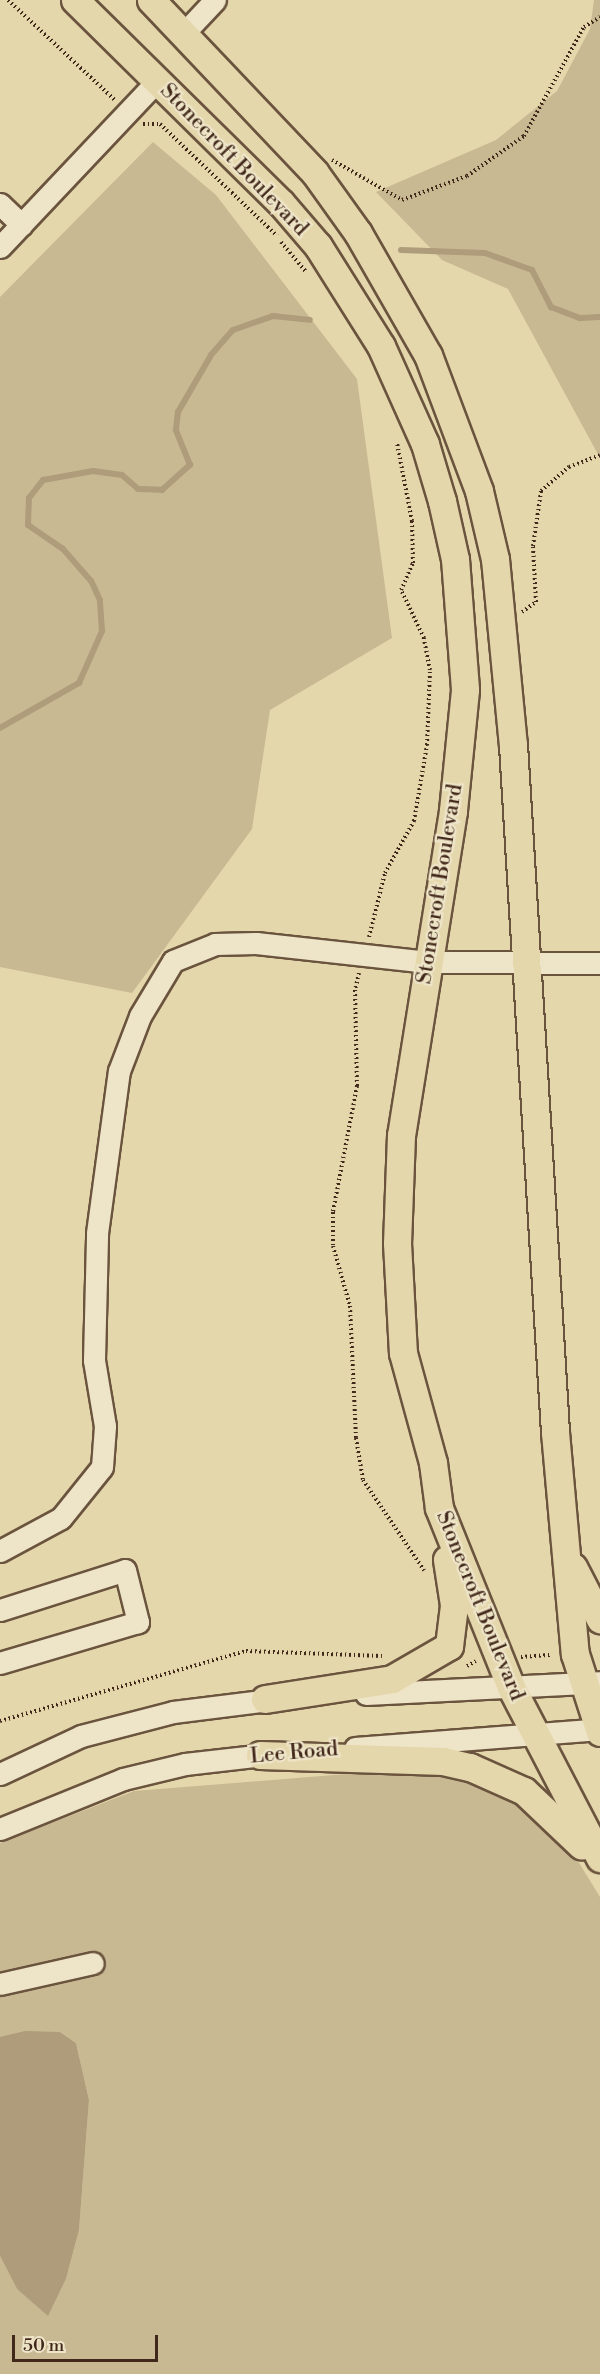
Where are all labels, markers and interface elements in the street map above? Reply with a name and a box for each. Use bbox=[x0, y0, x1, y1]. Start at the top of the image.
street label: Stonecroft Boulevard bbox=[155, 78, 313, 242]
street label: Stonecroft Boulevard bbox=[412, 782, 468, 986]
street label: Stonecroft Boulevard bbox=[430, 1508, 530, 1704]
street label: Lee Road bbox=[249, 1737, 339, 1769]
scale bar bbox=[15, 2323, 160, 2361]
text: 50 m bbox=[23, 2334, 64, 2357]

